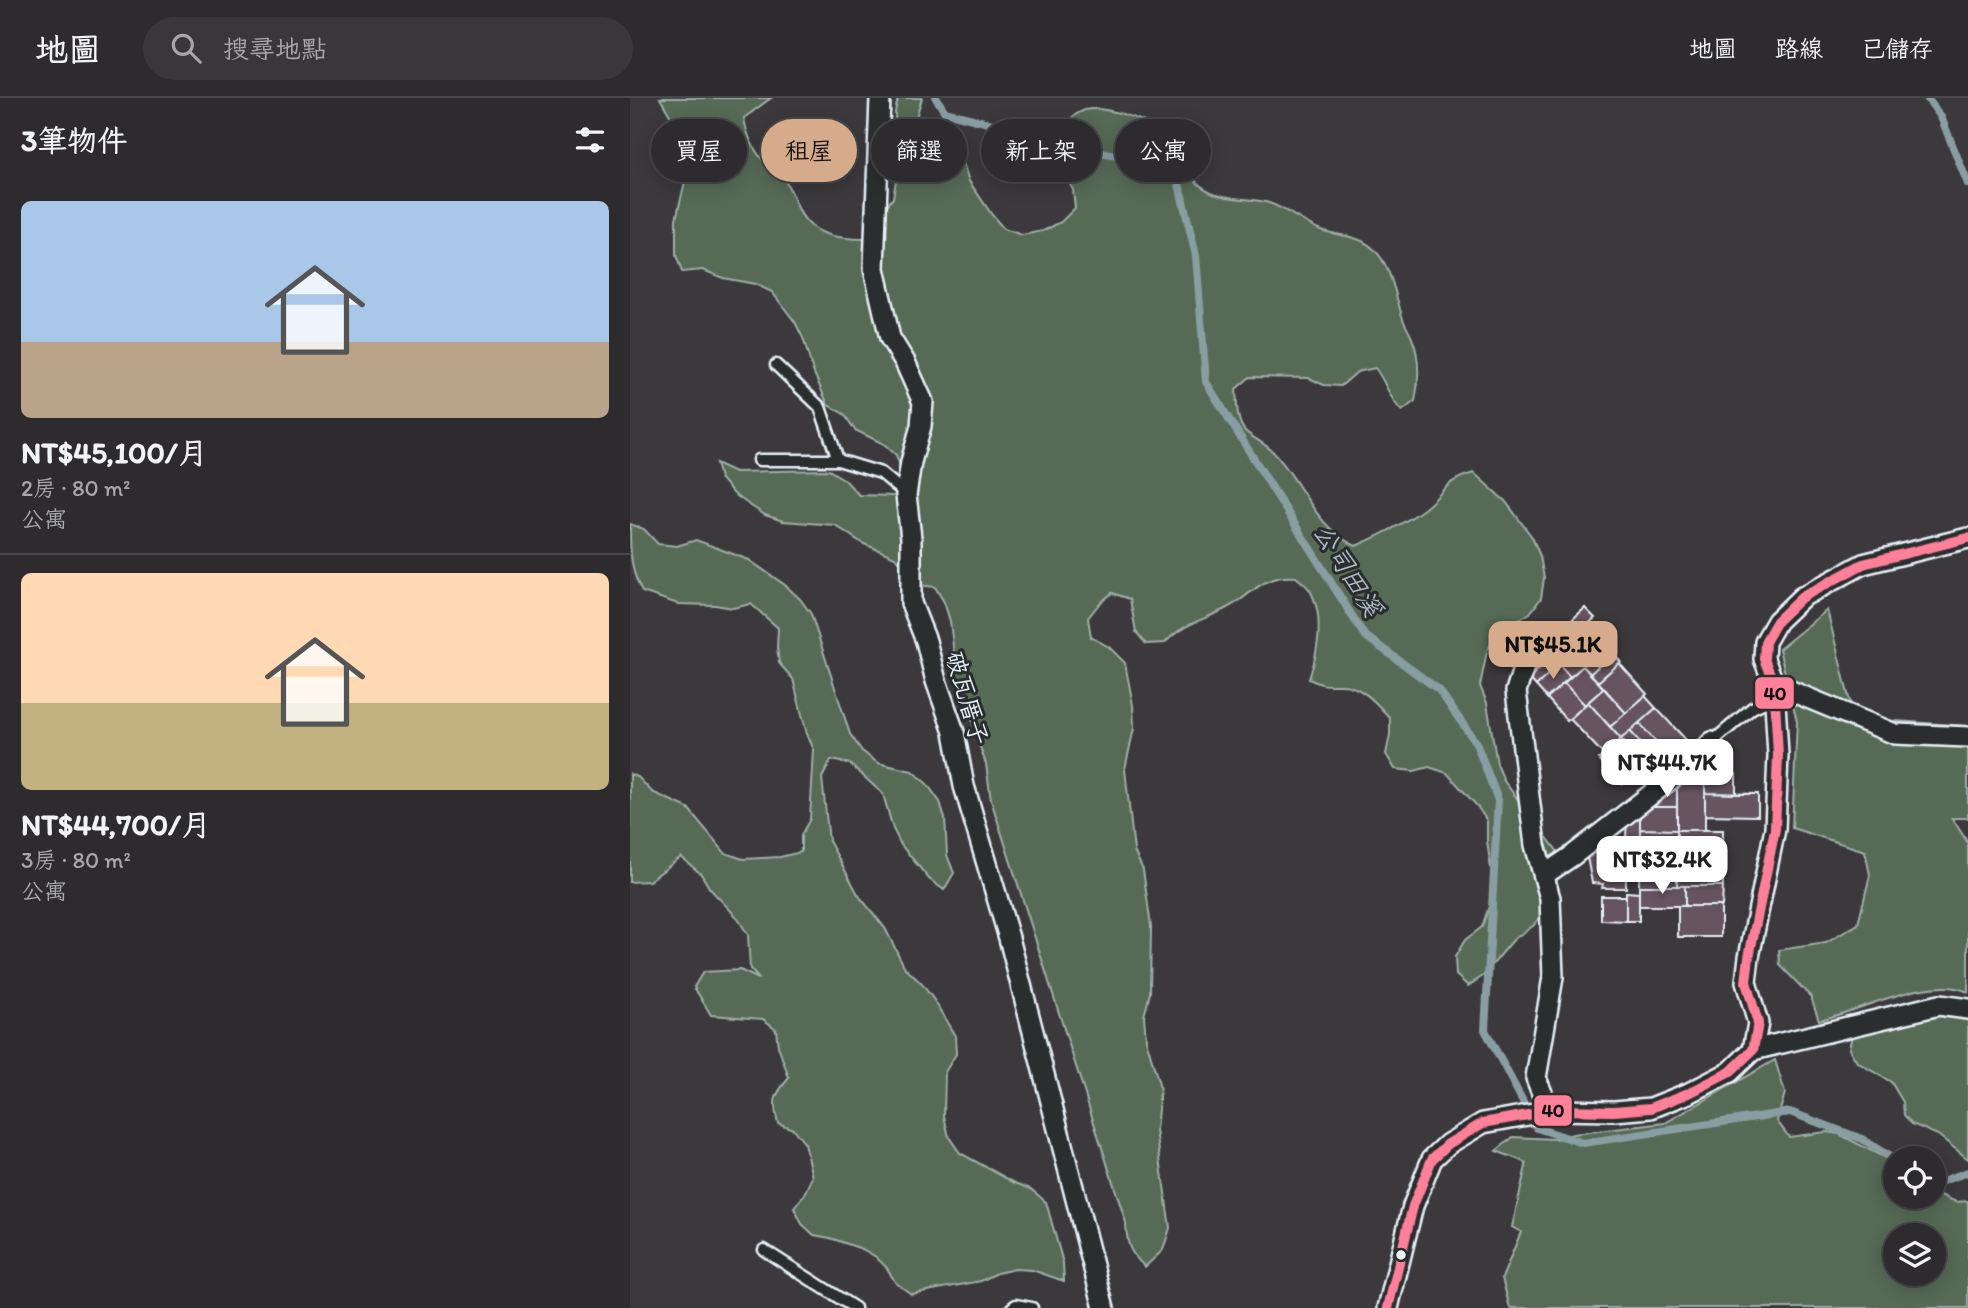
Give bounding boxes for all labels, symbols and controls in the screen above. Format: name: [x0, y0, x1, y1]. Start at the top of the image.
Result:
search box: [143, 17, 633, 80]
icon: search: [167, 29, 205, 67]
text: 地圖: [35, 30, 101, 69]
text: 搜尋地點: [223, 33, 327, 65]
text: 地圖: [1689, 34, 1737, 63]
text: 路線: [1775, 34, 1823, 63]
text: 已儲存: [1861, 34, 1933, 63]
chip: 買屋: [651, 119, 747, 182]
chip: 租屋: [761, 119, 857, 182]
chip: 篩選: [871, 119, 967, 182]
chip: 新上架: [981, 119, 1101, 182]
chip: 公寓: [1115, 119, 1211, 182]
icon: filters: [571, 121, 609, 159]
text: 3筆物件: [21, 122, 127, 159]
icon: home: [252, 247, 378, 373]
text: NT$45,100/月: [21, 434, 208, 471]
text: 2房 · 80 m²: [21, 474, 130, 502]
text: 公寓: [21, 505, 67, 533]
water label: 公司田溪: [1307, 517, 1390, 624]
icon: home: [252, 619, 378, 745]
pin: NT$45.1K: [1481, 622, 1625, 681]
text: NT$45.1K: [1504, 630, 1602, 658]
street label: 破瓦厝子: [940, 648, 995, 748]
line badge: 40: [1754, 676, 1795, 710]
text: 40: [1763, 682, 1787, 705]
pin: NT$44.7K: [1595, 740, 1739, 799]
text: NT$44.7K: [1617, 748, 1717, 776]
text: NT$44,700/月: [21, 806, 211, 843]
pin: NT$32.4K: [1590, 836, 1734, 896]
text: NT$32.4K: [1613, 845, 1711, 873]
text: 3房 · 80 m²: [21, 846, 131, 874]
text: 公寓: [21, 877, 67, 905]
line badge: 40: [1533, 1094, 1573, 1127]
text: 40: [1541, 1099, 1565, 1122]
map controls: [1883, 1146, 1946, 1286]
button: locate: [1883, 1146, 1946, 1209]
button: layers: [1883, 1223, 1946, 1286]
unlabelled marker: [1394, 1248, 1408, 1262]

